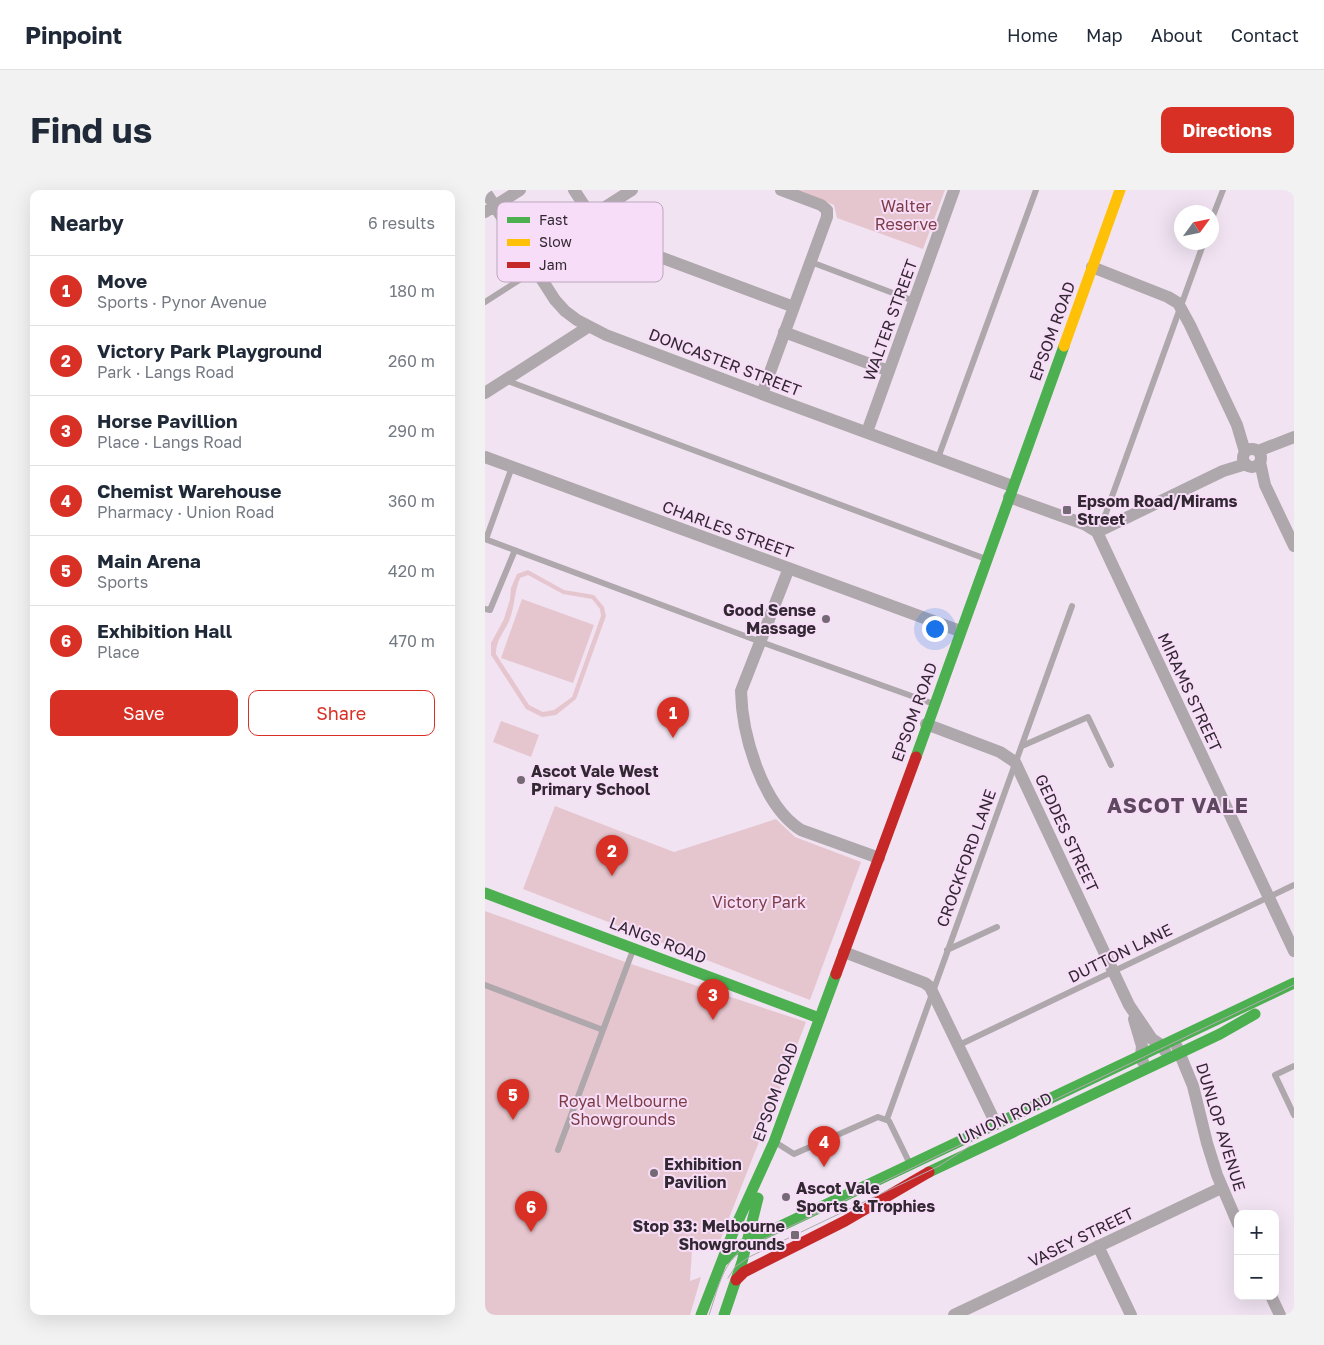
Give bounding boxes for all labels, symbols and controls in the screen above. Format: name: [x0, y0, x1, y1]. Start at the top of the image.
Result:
text: Pinpoint: [25, 20, 122, 49]
text: Home: [1007, 24, 1058, 46]
text: Map: [1086, 24, 1123, 46]
text: About: [1151, 24, 1203, 46]
text: Contact: [1231, 24, 1299, 46]
button: Directions: [1161, 107, 1294, 153]
text: Find us: [30, 109, 152, 151]
park label: Walter Reserve: [875, 196, 937, 234]
legend: [497, 202, 663, 282]
north arrow: [1174, 205, 1219, 250]
text: Nearby: [50, 210, 124, 236]
text: Fast: [539, 211, 568, 228]
text: 6 results: [368, 213, 435, 233]
text: Slow: [539, 233, 572, 250]
text: Jam: [539, 256, 567, 273]
street label: WALTER STREET: [859, 256, 921, 384]
text: Move: [97, 269, 147, 292]
street label: EPSOM ROAD: [1025, 279, 1079, 383]
text: 1: [62, 281, 70, 301]
text: 180 m: [389, 281, 435, 301]
text: Sports · Pynor Avenue: [97, 292, 267, 312]
street label: DONCASTER STREET: [646, 324, 804, 400]
text: Victory Park Playground: [97, 339, 322, 362]
text: 2: [61, 351, 71, 371]
text: 260 m: [388, 351, 435, 371]
text: Park · Langs Road: [97, 362, 234, 382]
text: Horse Pavillion: [97, 409, 237, 432]
text: 3: [61, 421, 71, 441]
text: 290 m: [388, 421, 435, 441]
text: Place · Langs Road: [97, 432, 242, 452]
text: Chemist Warehouse: [97, 479, 281, 502]
text: 4: [61, 491, 71, 511]
text: 360 m: [388, 491, 435, 511]
place label: Epsom Road/Mirams Street: [1077, 491, 1238, 529]
street label: CHARLES STREET: [660, 496, 796, 562]
text: Pharmacy · Union Road: [97, 502, 274, 522]
marker: Epsom Road/Mirams Street: [1061, 504, 1073, 516]
text: Main Arena: [97, 549, 201, 572]
text: 5: [61, 561, 71, 581]
text: 420 m: [388, 561, 435, 581]
text: Sports: [97, 572, 148, 592]
place label: Good Sense Massage: [723, 600, 816, 638]
marker: Good Sense Massage: [820, 613, 832, 625]
your location: [922, 616, 948, 642]
text: Exhibition Hall: [97, 619, 232, 642]
street label: MIRAMS STREET: [1154, 629, 1226, 755]
text: 6: [61, 631, 71, 651]
text: 470 m: [389, 631, 435, 651]
text: Place: [97, 642, 140, 662]
street label: EPSOM ROAD: [887, 660, 941, 764]
button: Save: [50, 690, 238, 736]
button: Share: [248, 690, 435, 736]
pin: 1: [657, 697, 689, 738]
place label: Ascot Vale West Primary School: [531, 761, 659, 799]
street label: GEDDES STREET: [1031, 771, 1103, 895]
marker: Ascot Vale West Primary School: [515, 774, 527, 786]
street label: CROCKFORD LANE: [932, 786, 1000, 930]
district label: ASCOT VALE: [1107, 792, 1249, 818]
pin: 2: [596, 835, 628, 876]
park label: Victory Park: [712, 892, 806, 912]
street label: LANGS ROAD: [607, 912, 709, 968]
street label: DUTTON LANE: [1065, 919, 1175, 987]
pin: 3: [697, 979, 729, 1020]
street label: EPSOM ROAD: [748, 1040, 802, 1144]
street label: DUNLOP AVENUE: [1192, 1060, 1250, 1194]
pin: 5: [497, 1079, 529, 1120]
street label: UNION ROAD: [955, 1088, 1055, 1148]
park label: Royal Melbourne Showgrounds: [558, 1091, 688, 1129]
pin: 4: [808, 1126, 840, 1167]
place label: Exhibition Pavilion: [664, 1154, 742, 1192]
marker: Exhibition Pavilion: [648, 1167, 660, 1179]
place label: Ascot Vale Sports & Trophies: [796, 1178, 935, 1216]
pin: 6: [515, 1191, 547, 1232]
marker: Ascot Vale Sports & Trophies: [780, 1191, 792, 1203]
street label: VASEY STREET: [1025, 1203, 1137, 1271]
map controls: [1234, 1210, 1279, 1300]
button: +: [1234, 1210, 1279, 1255]
place label: Stop 33: Melbourne Showgrounds: [633, 1216, 785, 1254]
marker: Stop 33: Melbourne Showgrounds: [789, 1229, 801, 1241]
button: −: [1234, 1255, 1279, 1300]

